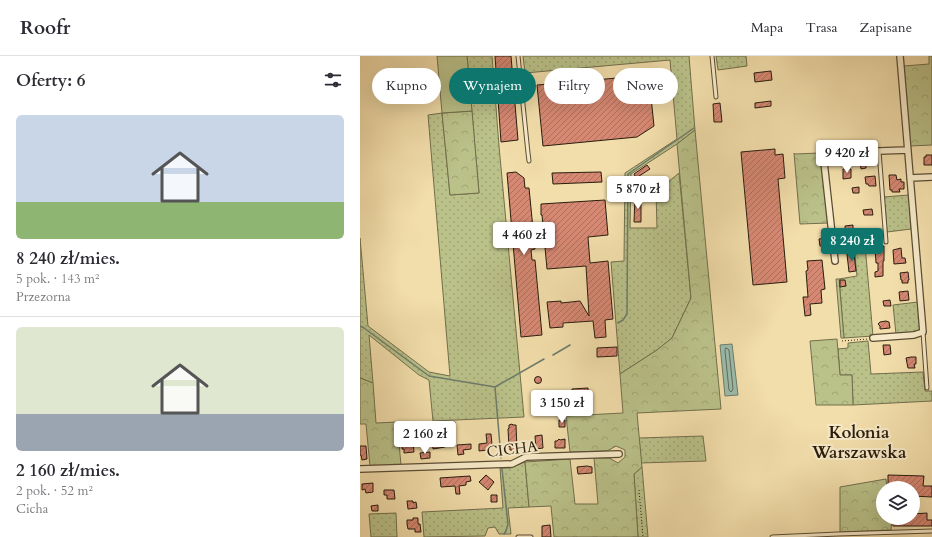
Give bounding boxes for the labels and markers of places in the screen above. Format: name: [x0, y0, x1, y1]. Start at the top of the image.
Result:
pin: 9 420 zł: [806, 140, 888, 174]
pin: 5 870 zł: [597, 176, 679, 210]
pin: 4 460 zł: [483, 222, 565, 256]
pin: 8 240 zł: [811, 228, 893, 262]
pin: 3 150 zł: [521, 390, 603, 424]
pin: 2 160 zł: [384, 421, 466, 455]

